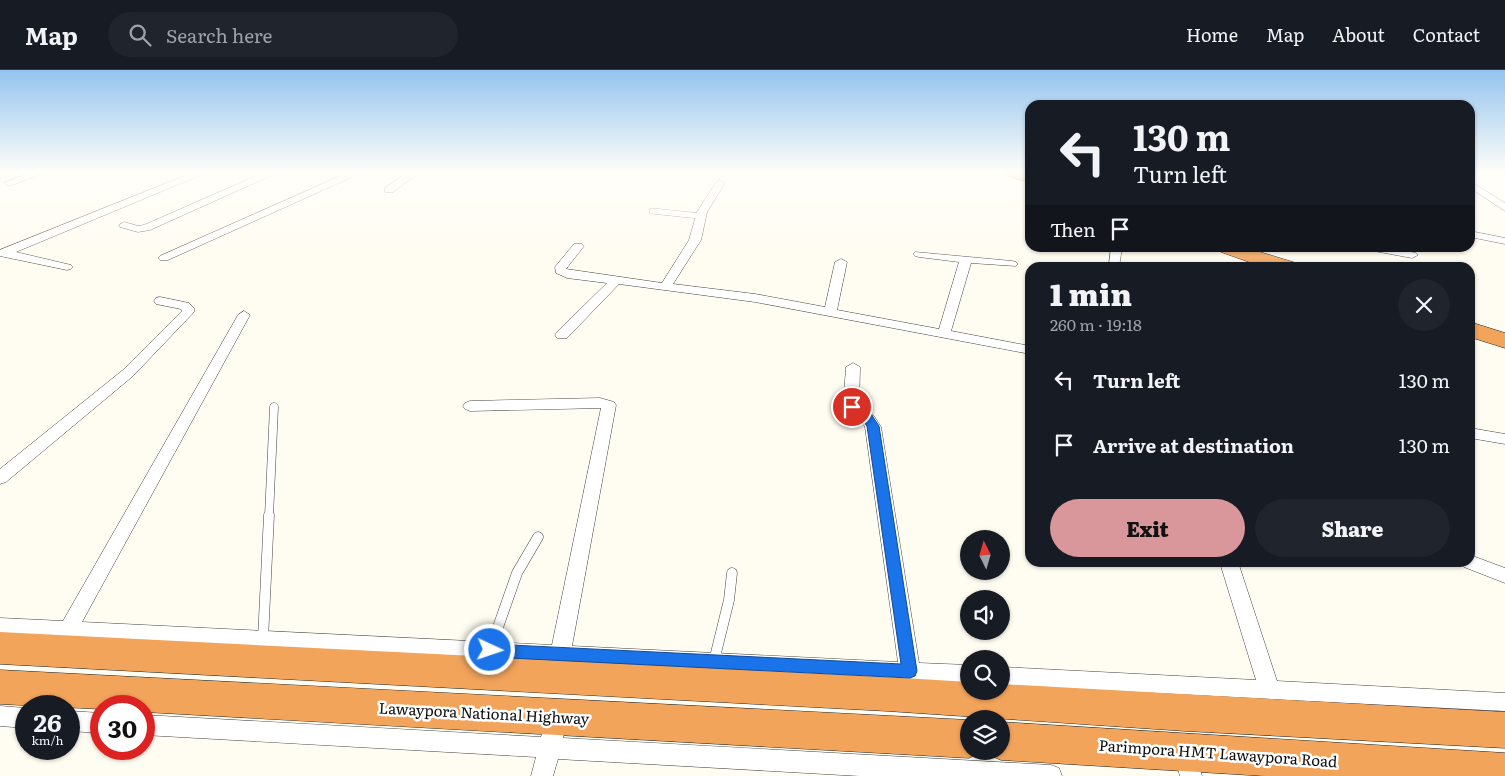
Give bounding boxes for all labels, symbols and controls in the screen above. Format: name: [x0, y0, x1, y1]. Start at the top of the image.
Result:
search box: [108, 12, 458, 57]
text: Map: [25, 17, 78, 52]
icon: search: [126, 21, 154, 49]
text: Search here: [166, 21, 272, 49]
text: Home: [1186, 21, 1238, 48]
text: Map: [1266, 21, 1304, 48]
text: About: [1332, 21, 1385, 48]
text: Contact: [1413, 21, 1480, 48]
text: 130 m: [1133, 110, 1230, 162]
icon: left: [1050, 120, 1115, 185]
text: Turn left: [1133, 157, 1227, 190]
text: Then: [1050, 215, 1096, 243]
icon: arrive: [1106, 215, 1134, 243]
text: 1 min: [1050, 271, 1132, 315]
button: close: [1398, 279, 1450, 331]
text: 260 m · 19:18: [1050, 312, 1142, 336]
icon: left: [1050, 366, 1078, 394]
text: Turn left: [1093, 366, 1180, 394]
text: 130 m: [1399, 366, 1450, 394]
pin: [831, 386, 873, 428]
icon: arrive: [838, 393, 866, 421]
icon: arrive: [1050, 431, 1078, 459]
text: Arrive at destination: [1093, 431, 1294, 459]
text: 130 m: [1399, 431, 1450, 459]
button: Exit: [1050, 499, 1245, 557]
button: Share: [1255, 499, 1450, 557]
north arrow: [960, 530, 1010, 580]
map controls: [960, 530, 1010, 760]
button: sound: [960, 590, 1010, 640]
position arrow: [463, 623, 515, 675]
button: search: [960, 650, 1010, 700]
speed limit sign: 30: [90, 695, 155, 760]
street label: Lawaypora National Highway: [378, 696, 590, 730]
text: 26: [33, 703, 62, 740]
button: layers: [960, 710, 1010, 760]
text: km/h: [32, 731, 63, 749]
street label: Parimpora HMT Lawaypora Road: [1098, 733, 1338, 772]

